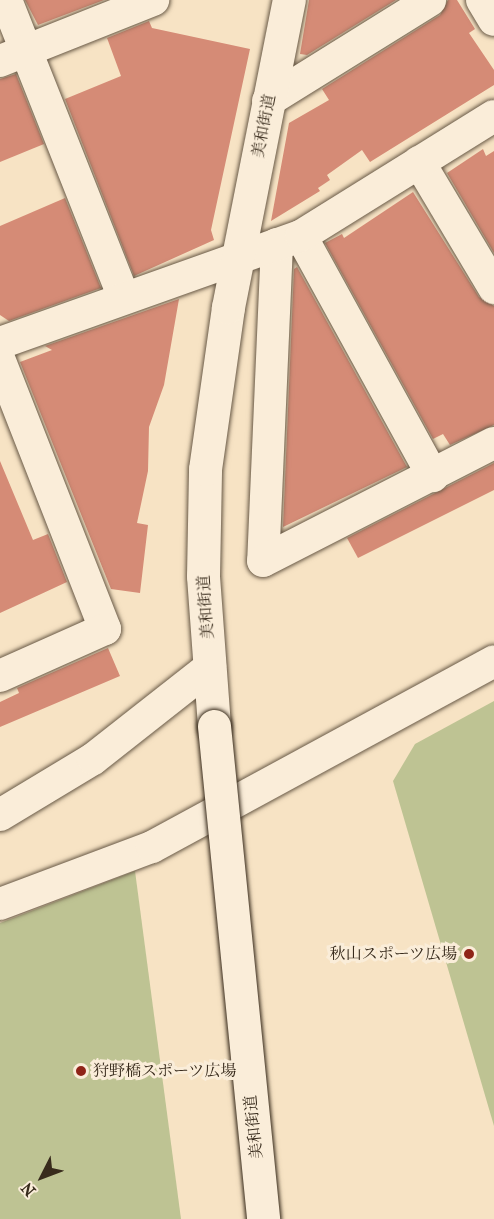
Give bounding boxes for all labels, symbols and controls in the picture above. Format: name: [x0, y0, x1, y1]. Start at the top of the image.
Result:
street label: 美和街道: [248, 93, 280, 159]
street label: 美和街道: [194, 574, 218, 640]
place label: 秋山スポーツ広場: [329, 944, 457, 964]
marker: 秋山スポーツ広場: [462, 947, 476, 961]
place label: 狩野橋スポーツ広場: [93, 1061, 237, 1081]
marker: 狩野橋スポーツ広場: [74, 1064, 88, 1078]
street label: 美和街道: [241, 1094, 267, 1160]
north arrow: [12, 1147, 72, 1207]
text: N: [17, 1179, 39, 1200]

